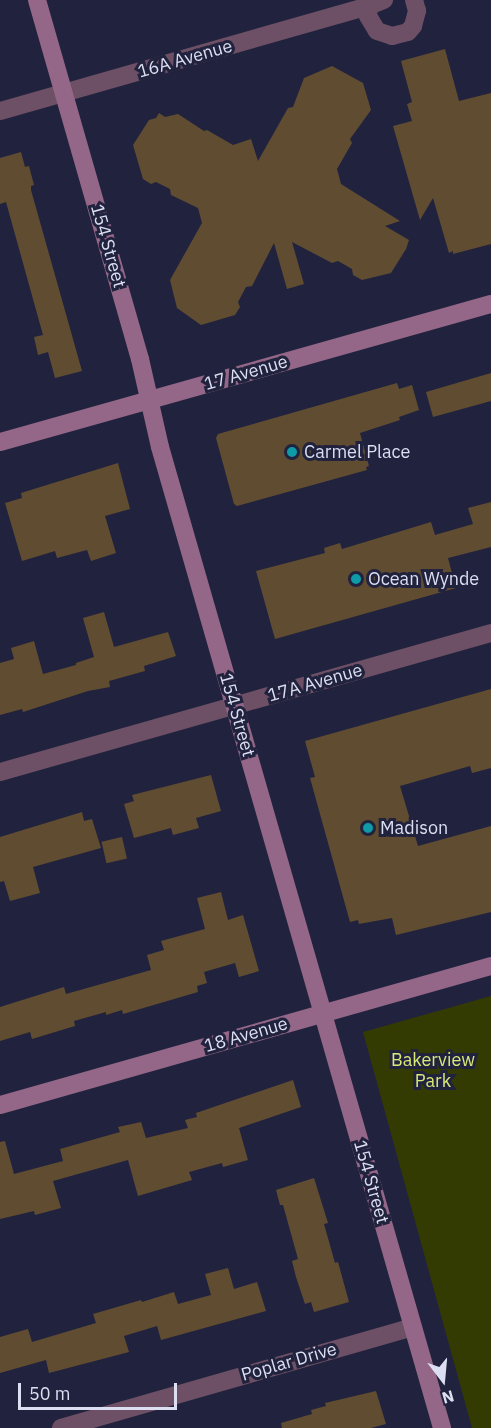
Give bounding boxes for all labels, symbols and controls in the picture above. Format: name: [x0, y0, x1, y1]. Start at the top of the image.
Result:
street label: 16A Avenue: [135, 35, 235, 83]
street label: 154 Street: [86, 202, 130, 290]
street label: 17 Avenue: [202, 351, 290, 395]
place label: Carmel Place: [304, 441, 410, 463]
marker: Carmel Place: [285, 445, 299, 459]
place label: Ocean Wynde: [368, 568, 479, 590]
marker: Ocean Wynde: [349, 572, 363, 586]
street label: 17A Avenue: [265, 659, 365, 707]
street label: 154 Street: [215, 671, 259, 759]
place label: Madison: [380, 817, 448, 839]
marker: Madison: [361, 821, 375, 835]
street label: 18 Avenue: [202, 1013, 290, 1057]
park label: Bakerview Park: [391, 1050, 475, 1092]
street label: 154 Street: [349, 1138, 393, 1226]
street label: Poplar Drive: [239, 1338, 339, 1386]
north arrow: [413, 1350, 473, 1410]
scale bar: [21, 1371, 180, 1409]
text: 50 m: [29, 1382, 71, 1405]
text: N: [440, 1386, 456, 1409]

